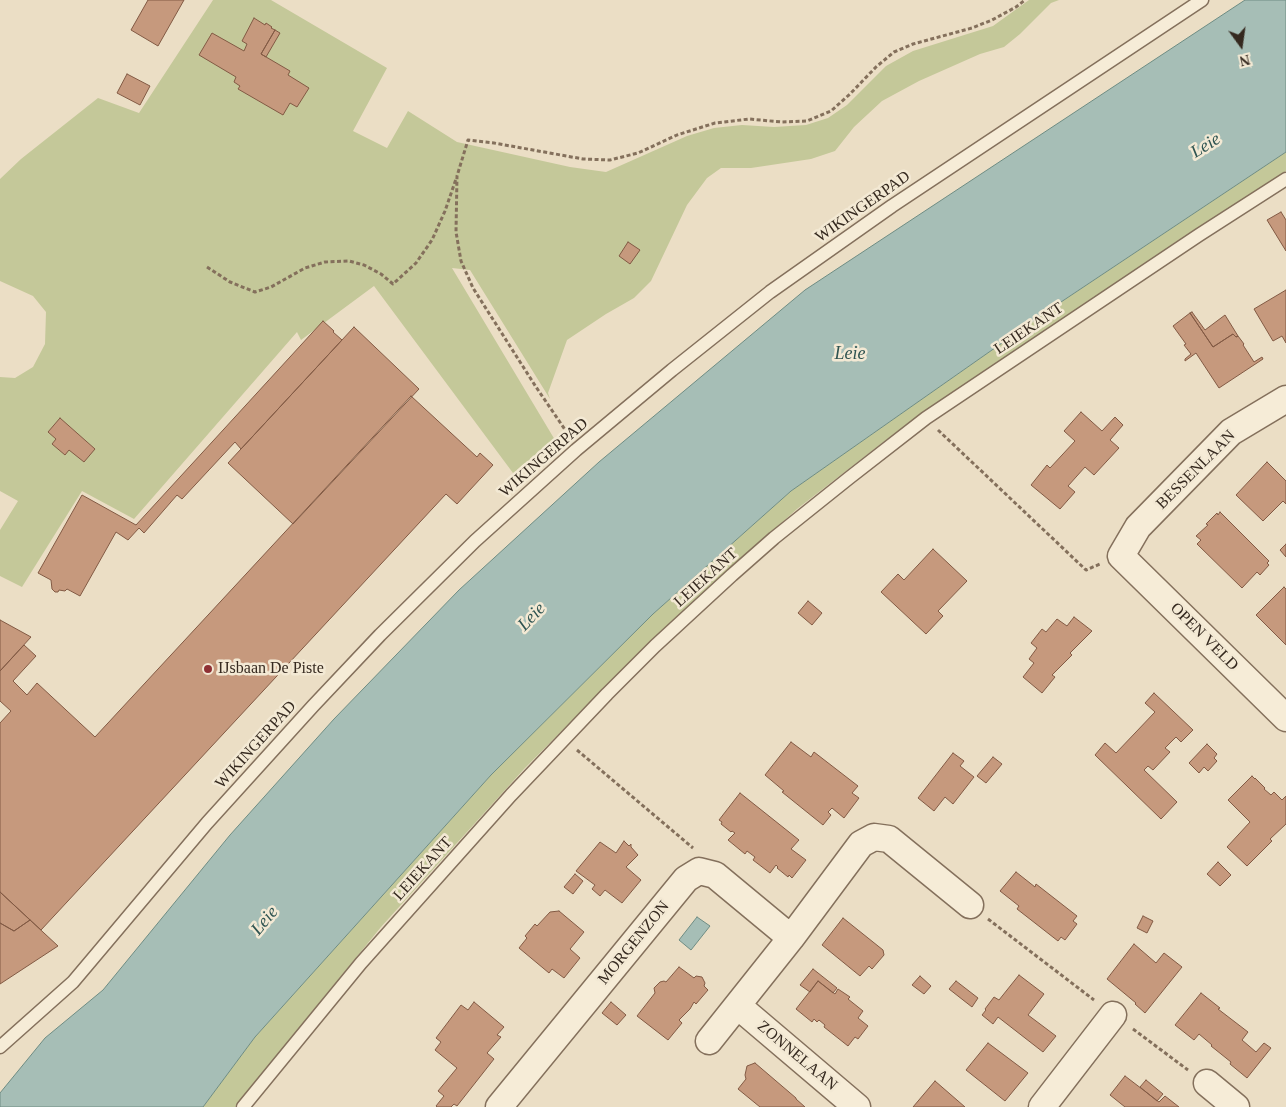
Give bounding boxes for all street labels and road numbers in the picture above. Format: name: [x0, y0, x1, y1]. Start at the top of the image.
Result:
street label: WIKINGERPAD: [812, 167, 914, 247]
street label: LEIEKANT: [991, 299, 1067, 359]
street label: WIKINGERPAD: [496, 414, 592, 502]
street label: BESSENLAAN: [1152, 426, 1240, 514]
street label: LEIEKANT: [670, 544, 742, 612]
street label: OPEN VELD: [1166, 599, 1242, 675]
street label: WIKINGERPAD: [212, 697, 300, 793]
street label: LEIEKANT: [389, 833, 457, 905]
street label: MORGENZON: [594, 897, 674, 989]
street label: ZONNELAAN: [753, 1017, 841, 1095]

